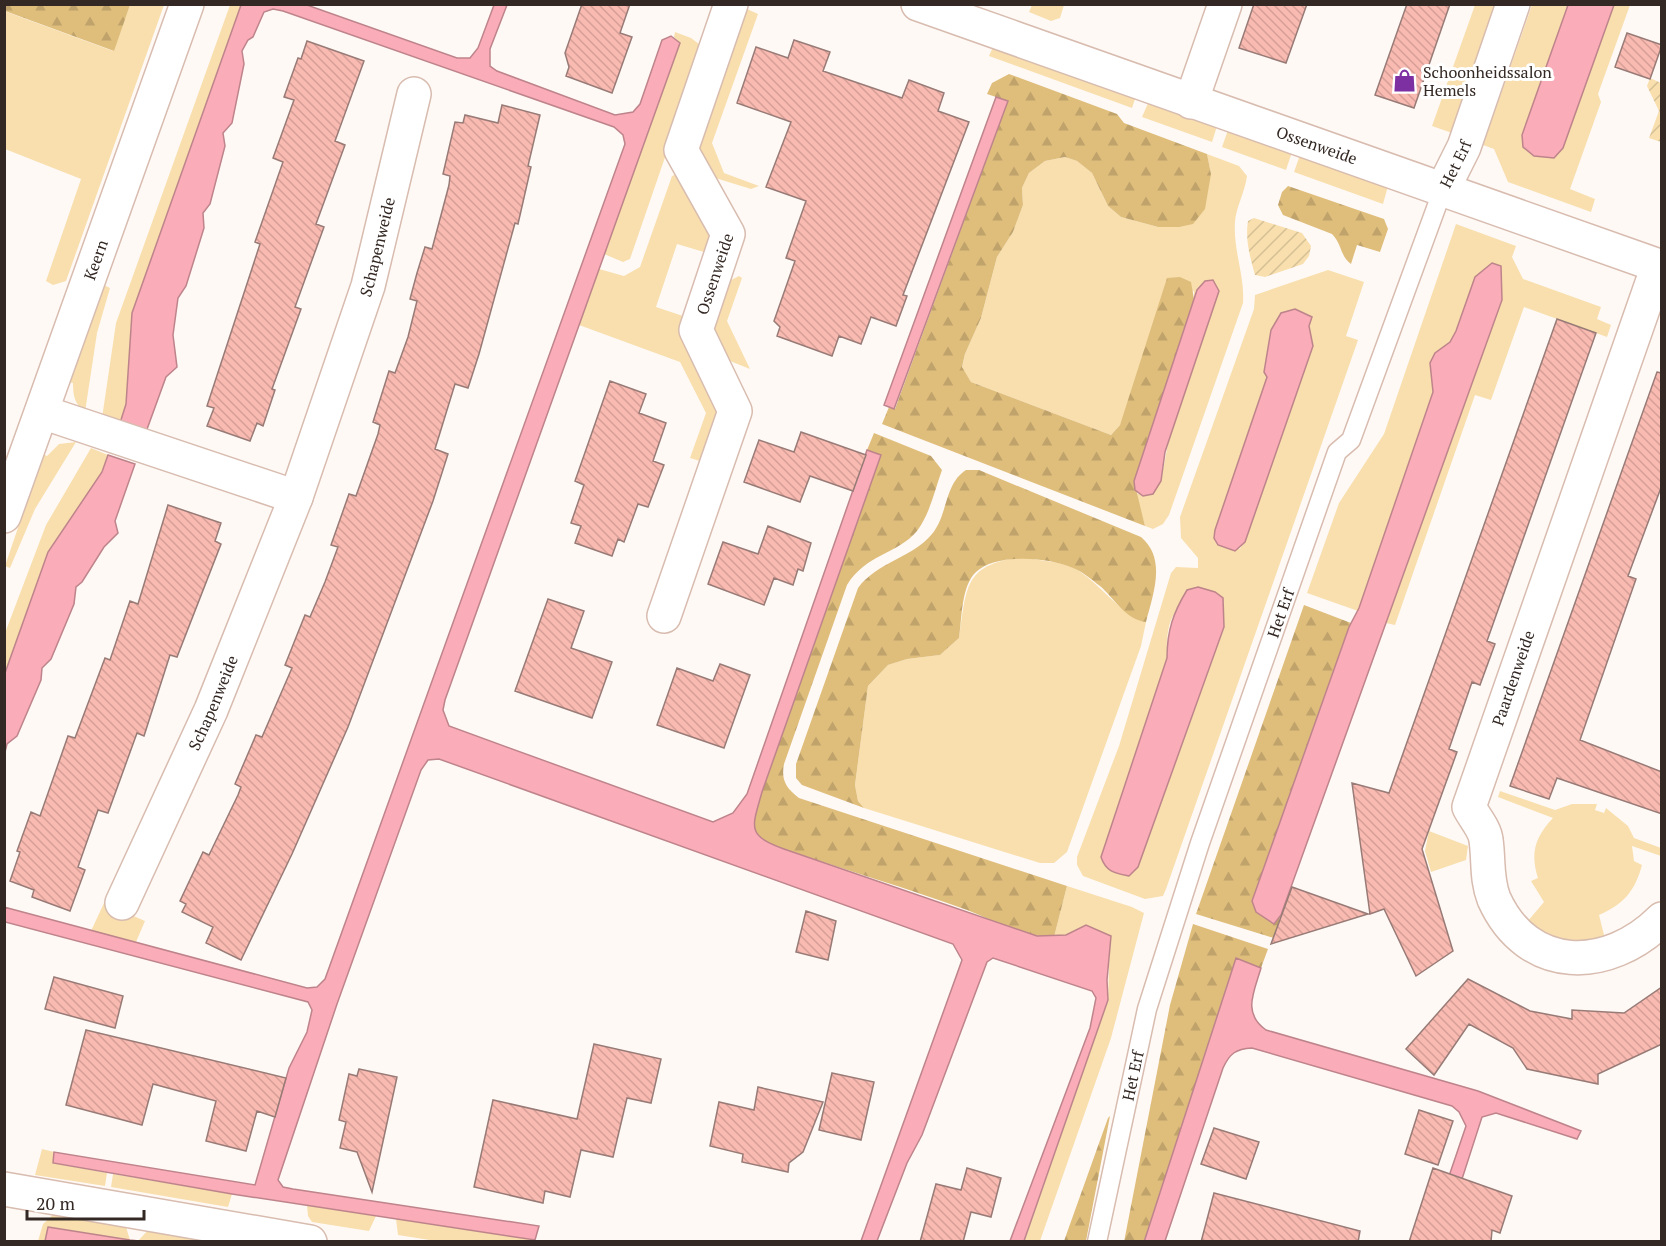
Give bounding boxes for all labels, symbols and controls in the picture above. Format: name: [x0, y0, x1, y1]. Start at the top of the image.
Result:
place label: Schoonheidssalon Hemels: [1423, 61, 1552, 101]
shop icon: Schoonheidssalon Hemels: [1392, 68, 1418, 94]
street label: Ossenweide: [1273, 121, 1360, 169]
street label: Het Erf: [1434, 136, 1477, 191]
street label: Schapenweide: [354, 195, 400, 300]
street label: Ossenweide: [691, 230, 739, 317]
street label: Keern: [78, 236, 113, 283]
street label: Het Erf: [1262, 584, 1300, 641]
street label: Paardenweide: [1486, 627, 1540, 729]
street label: Schapenweide: [183, 652, 243, 754]
street label: Het Erf: [1117, 1047, 1149, 1103]
scale bar: [27, 1183, 144, 1221]
text: 20 m: [36, 1191, 76, 1215]

